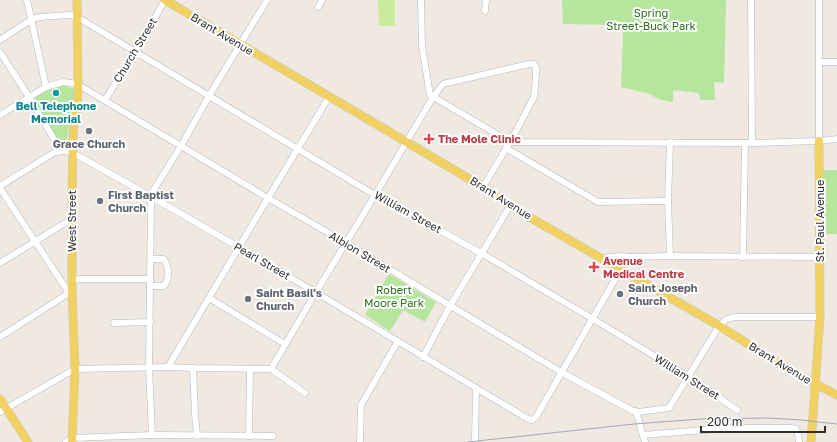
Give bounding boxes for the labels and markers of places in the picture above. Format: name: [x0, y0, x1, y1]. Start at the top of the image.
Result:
marker: Bell Telephone Memorial: [51, 88, 61, 98]
place label: Bell Telephone Memorial: [16, 99, 97, 125]
marker: Grace Church: [84, 126, 94, 136]
place label: The Mole Clinic: [438, 132, 521, 145]
marker: The Mole Clinic: [423, 133, 435, 145]
place label: Grace Church: [53, 137, 125, 150]
place label: First Baptist Church: [108, 188, 174, 214]
marker: First Baptist Church: [95, 196, 105, 206]
place label: Avenue Medical Centre: [603, 254, 685, 280]
marker: Avenue Medical Centre: [588, 261, 600, 273]
place label: Saint Joseph Church: [628, 281, 698, 307]
place label: Saint Basil's Church: [256, 286, 322, 312]
marker: Saint Joseph Church: [615, 289, 625, 299]
marker: Saint Basil's Church: [243, 294, 253, 304]

